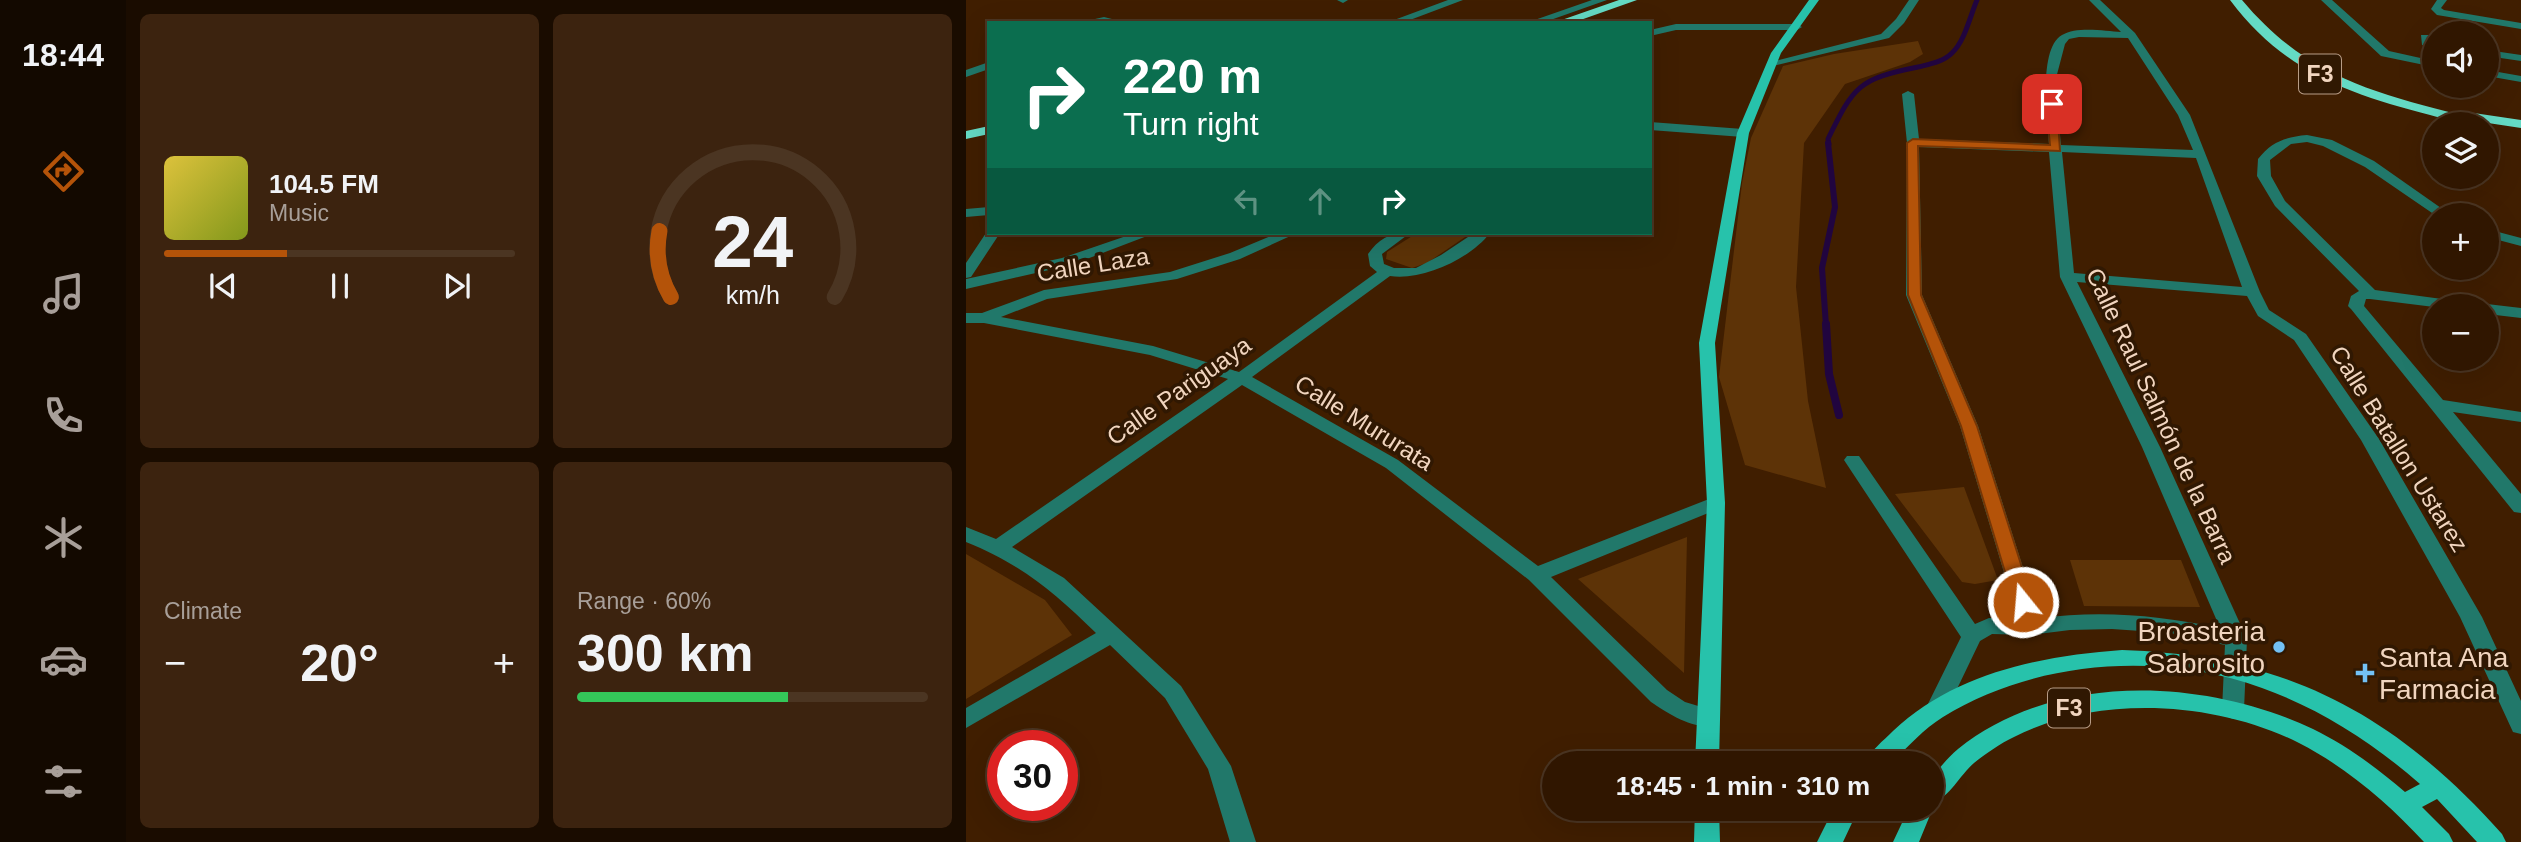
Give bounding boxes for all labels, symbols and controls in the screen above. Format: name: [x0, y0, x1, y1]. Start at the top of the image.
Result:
map controls: [2422, 21, 2499, 371]
button: sound: [2422, 21, 2499, 98]
text: 18:44: [22, 37, 104, 73]
icon: right: [1008, 49, 1099, 140]
text: 220 m: [1123, 49, 1262, 103]
road number: F3: [2299, 54, 2341, 94]
pin: [2022, 74, 2082, 134]
icon: arrive: [2033, 85, 2071, 123]
text: Turn right: [1123, 106, 1259, 142]
button: layers: [2422, 112, 2499, 189]
icon: directions: [39, 147, 88, 196]
text: 104.5 FM: [269, 169, 379, 199]
icon: left: [1228, 182, 1266, 220]
icon: ahead: [1301, 182, 1339, 220]
icon: right: [1374, 182, 1412, 220]
text: Music: [269, 200, 329, 226]
text: 24: [712, 201, 793, 282]
button: +: [2422, 203, 2499, 280]
street label: Calle Laza: [1035, 242, 1152, 287]
street label: Calle Raul Salmón de la Barra: [2081, 264, 2242, 568]
icon: previous: [204, 267, 242, 305]
icon: pause: [321, 267, 359, 305]
icon: next: [438, 267, 476, 305]
icon: music: [39, 269, 88, 318]
text: km/h: [725, 281, 780, 309]
button: −: [2422, 294, 2499, 371]
street label: Calle Pariguaya: [1102, 331, 1256, 450]
street label: Calle Batallon Ustarez: [2325, 341, 2474, 557]
street label: Calle Mururata: [1290, 369, 1439, 476]
icon: phone: [39, 391, 88, 440]
icon: climate: [39, 513, 88, 562]
position arrow: [1986, 565, 2060, 639]
text: Range · 60%: [577, 588, 711, 614]
text: Climate: [164, 598, 242, 624]
place label: Broasteria Sabrosito: [2137, 616, 2265, 679]
text: 300 km: [577, 624, 753, 682]
text: 20°: [300, 634, 379, 692]
icon: car: [39, 635, 88, 684]
marker: Broasteria Sabrosito: [2271, 639, 2287, 655]
text: −: [164, 642, 186, 684]
text: +: [493, 642, 515, 684]
place label: Santa Ana Farmacia: [2379, 642, 2509, 705]
marker: Santa Ana Farmacia: [2357, 665, 2373, 681]
road number: F3: [2048, 688, 2090, 728]
speed limit sign: 30: [987, 730, 1078, 821]
icon: filters: [39, 757, 88, 806]
text: 18:45 · 1 min · 310 m: [1616, 771, 1870, 801]

